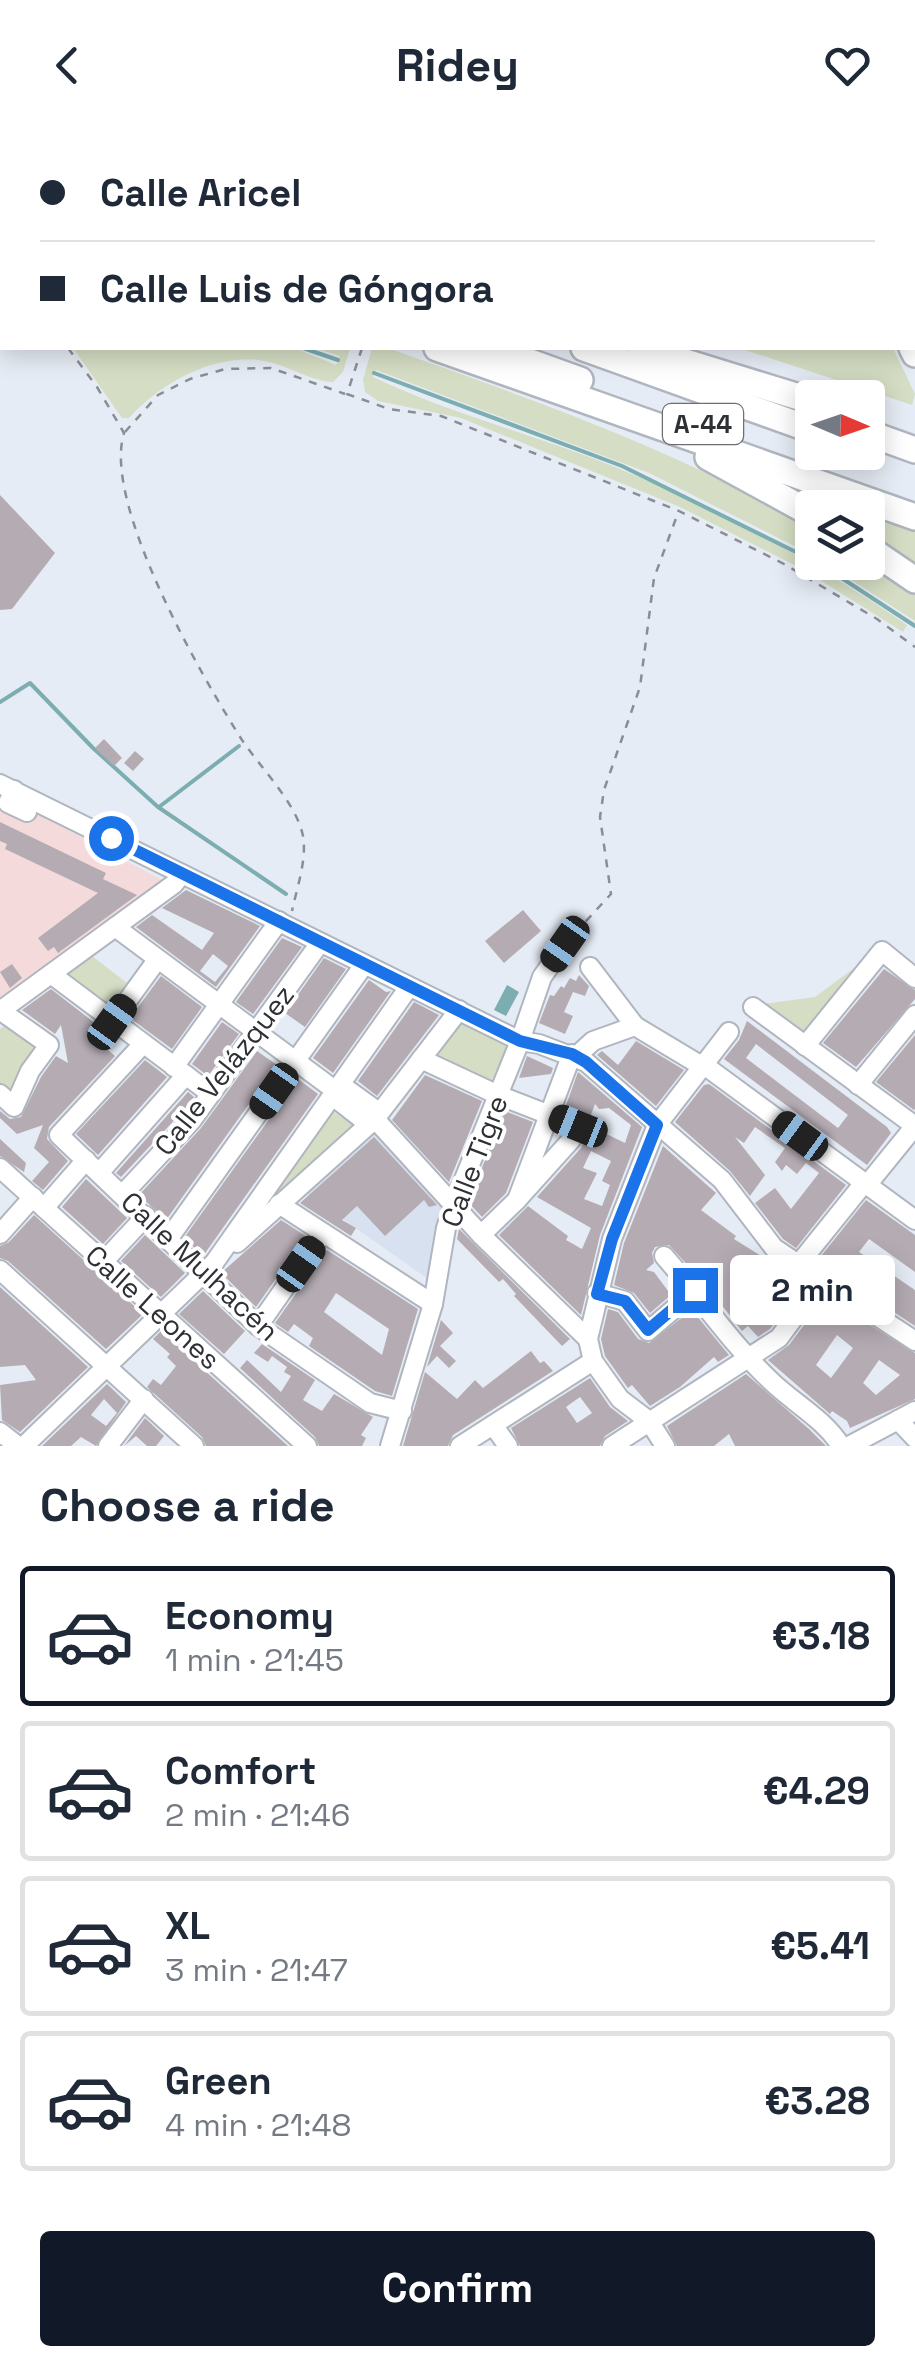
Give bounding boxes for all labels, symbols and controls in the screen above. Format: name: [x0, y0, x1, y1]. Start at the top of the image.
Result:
text: Ridey: [396, 37, 519, 94]
icon: back: [40, 38, 95, 93]
icon: heart: [820, 38, 875, 93]
text: Calle Aricel: [100, 169, 301, 217]
text: Calle Luis de Góngora: [100, 265, 494, 313]
north arrow: [795, 380, 885, 470]
map controls: [795, 380, 885, 580]
road number: A-44: [663, 404, 743, 444]
button: layers: [795, 490, 885, 580]
route start: [89, 816, 134, 861]
car: [536, 911, 594, 977]
street label: Calle Velázquez: [146, 977, 302, 1163]
car: [82, 989, 142, 1055]
car: [245, 1058, 303, 1124]
street label: Calle Tigre: [432, 1090, 516, 1232]
car: [545, 1101, 611, 1151]
car: [767, 1106, 833, 1166]
street label: Calle Mulhacén: [113, 1184, 287, 1348]
car: [272, 1231, 330, 1297]
street label: Calle Leones: [78, 1237, 228, 1377]
callout: 2 min: [730, 1255, 895, 1325]
route end: [673, 1268, 718, 1313]
text: 2 min: [771, 1270, 854, 1310]
text: Choose a ride: [40, 1477, 335, 1534]
icon: car: [45, 1591, 135, 1681]
text: Economy: [165, 1592, 334, 1640]
text: €3.18: [772, 1612, 870, 1660]
text: 1 min · 21:45: [165, 1640, 344, 1680]
icon: car: [45, 1746, 135, 1836]
text: Comfort: [165, 1747, 316, 1795]
text: €4.29: [763, 1767, 870, 1815]
text: 2 min · 21:46: [165, 1795, 350, 1835]
icon: car: [45, 1901, 135, 1991]
text: XL: [165, 1902, 210, 1950]
text: €5.41: [770, 1922, 870, 1970]
text: 3 min · 21:47: [165, 1950, 348, 1990]
icon: car: [45, 2056, 135, 2146]
text: Green: [165, 2057, 272, 2105]
text: €3.28: [764, 2077, 870, 2125]
text: 4 min · 21:48: [165, 2105, 351, 2145]
button: Confirm: [40, 2231, 875, 2346]

